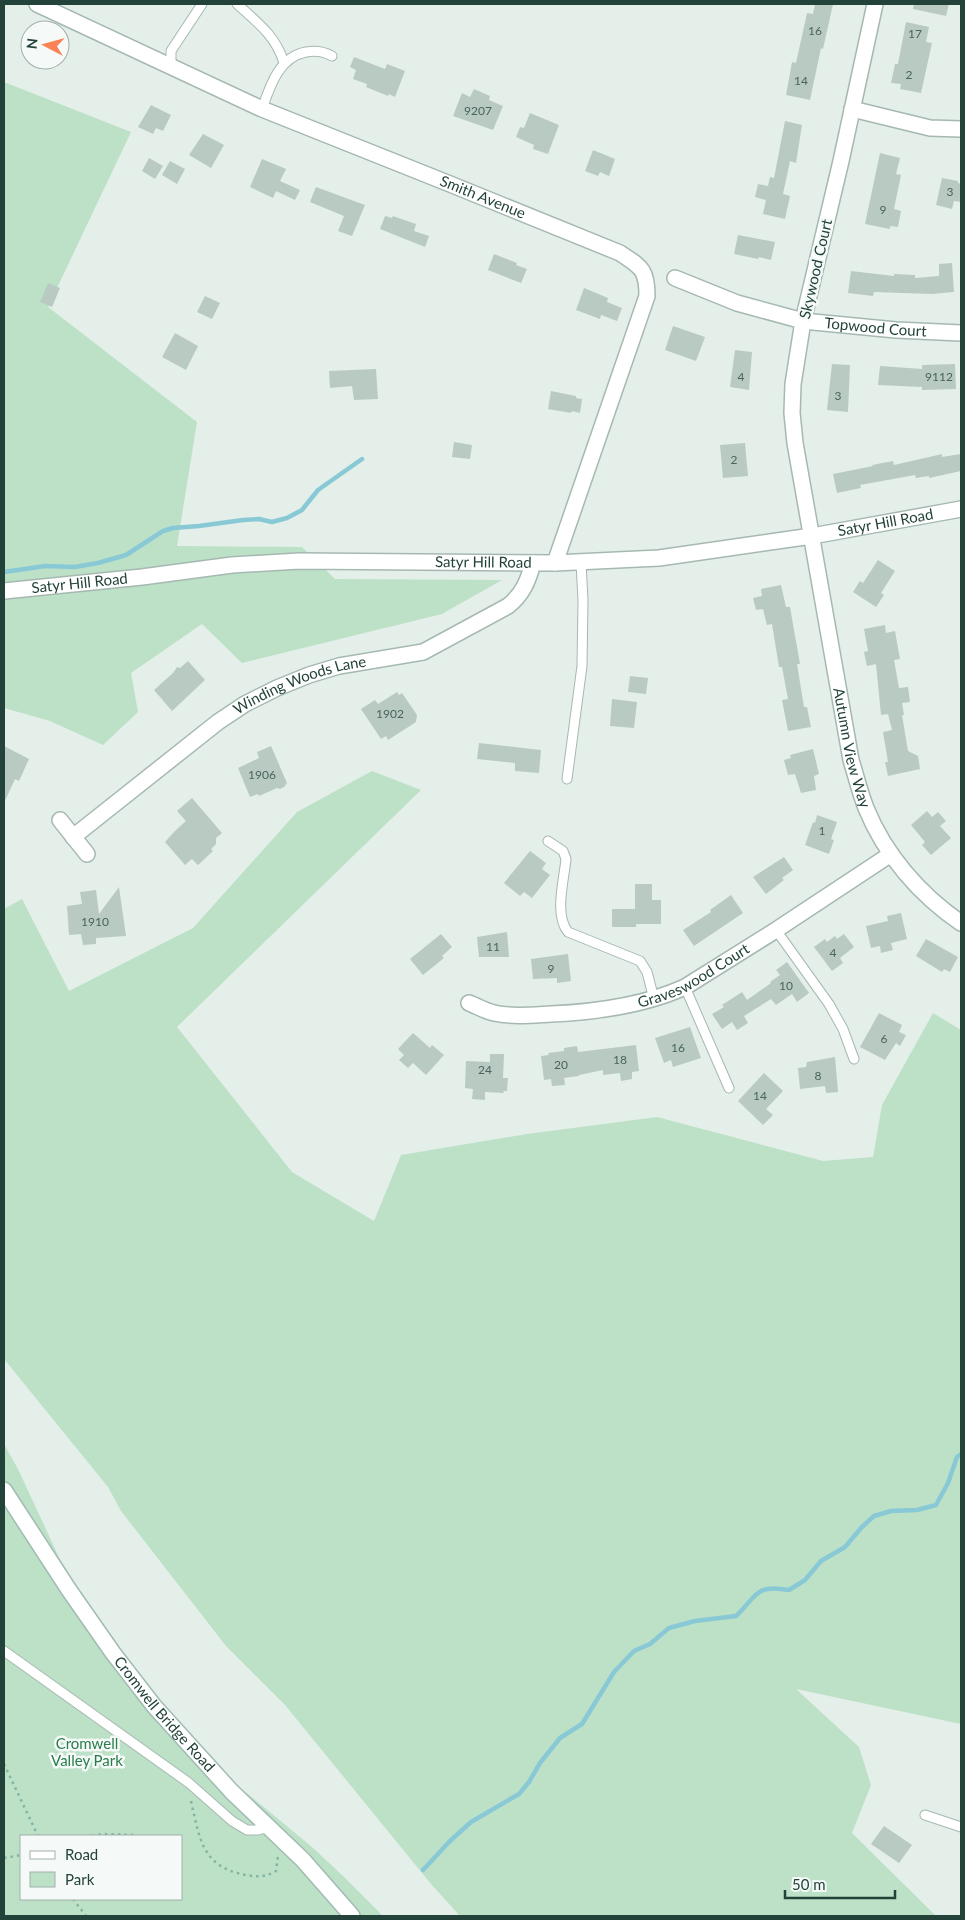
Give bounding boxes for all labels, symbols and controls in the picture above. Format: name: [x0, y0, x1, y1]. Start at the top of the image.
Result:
north arrow: [20, 20, 70, 70]
house number: 16: [808, 23, 822, 38]
house number: 17: [908, 26, 922, 41]
text: N: [23, 37, 41, 50]
house number: 2: [906, 67, 913, 82]
house number: 14: [794, 73, 808, 88]
house number: 9207: [464, 103, 492, 118]
street label: Smith Avenue: [438, 171, 529, 222]
house number: 3: [947, 184, 954, 199]
house number: 9: [880, 202, 887, 217]
street label: Skywood Court: [795, 217, 835, 320]
street label: Topwood Court: [824, 313, 928, 339]
house number: 4: [738, 369, 745, 384]
house number: 9112: [925, 369, 953, 384]
house number: 3: [835, 388, 842, 403]
house number: 2: [731, 452, 738, 467]
street label: Satyr Hill Road: [836, 504, 934, 539]
street label: Satyr Hill Road: [435, 552, 532, 571]
street label: Satyr Hill Road: [30, 568, 129, 596]
street label: Winding Woods Lane: [229, 652, 367, 717]
street label: Autumn View Way: [830, 686, 875, 810]
house number: 1902: [376, 706, 404, 721]
house number: 1906: [248, 767, 276, 782]
house number: 1: [819, 823, 826, 838]
house number: 1910: [81, 914, 109, 929]
house number: 11: [486, 939, 500, 954]
street label: Graveswood Court: [636, 939, 753, 1011]
house number: 4: [830, 945, 837, 960]
house number: 9: [548, 961, 555, 976]
house number: 10: [779, 978, 793, 993]
house number: 6: [881, 1031, 888, 1046]
house number: 16: [671, 1040, 685, 1055]
house number: 18: [613, 1052, 627, 1067]
house number: 20: [554, 1057, 568, 1072]
house number: 24: [478, 1062, 492, 1077]
house number: 8: [815, 1068, 822, 1083]
house number: 14: [753, 1088, 767, 1103]
street label: Cromwell Bridge Road: [111, 1652, 219, 1775]
park label: Cromwell Valley Park: [51, 1734, 123, 1769]
legend: [20, 1835, 182, 1900]
text: Road: [65, 1845, 98, 1863]
scale bar: [785, 1868, 895, 1900]
text: Park: [65, 1870, 95, 1888]
text: 50 m: [792, 1875, 826, 1893]

